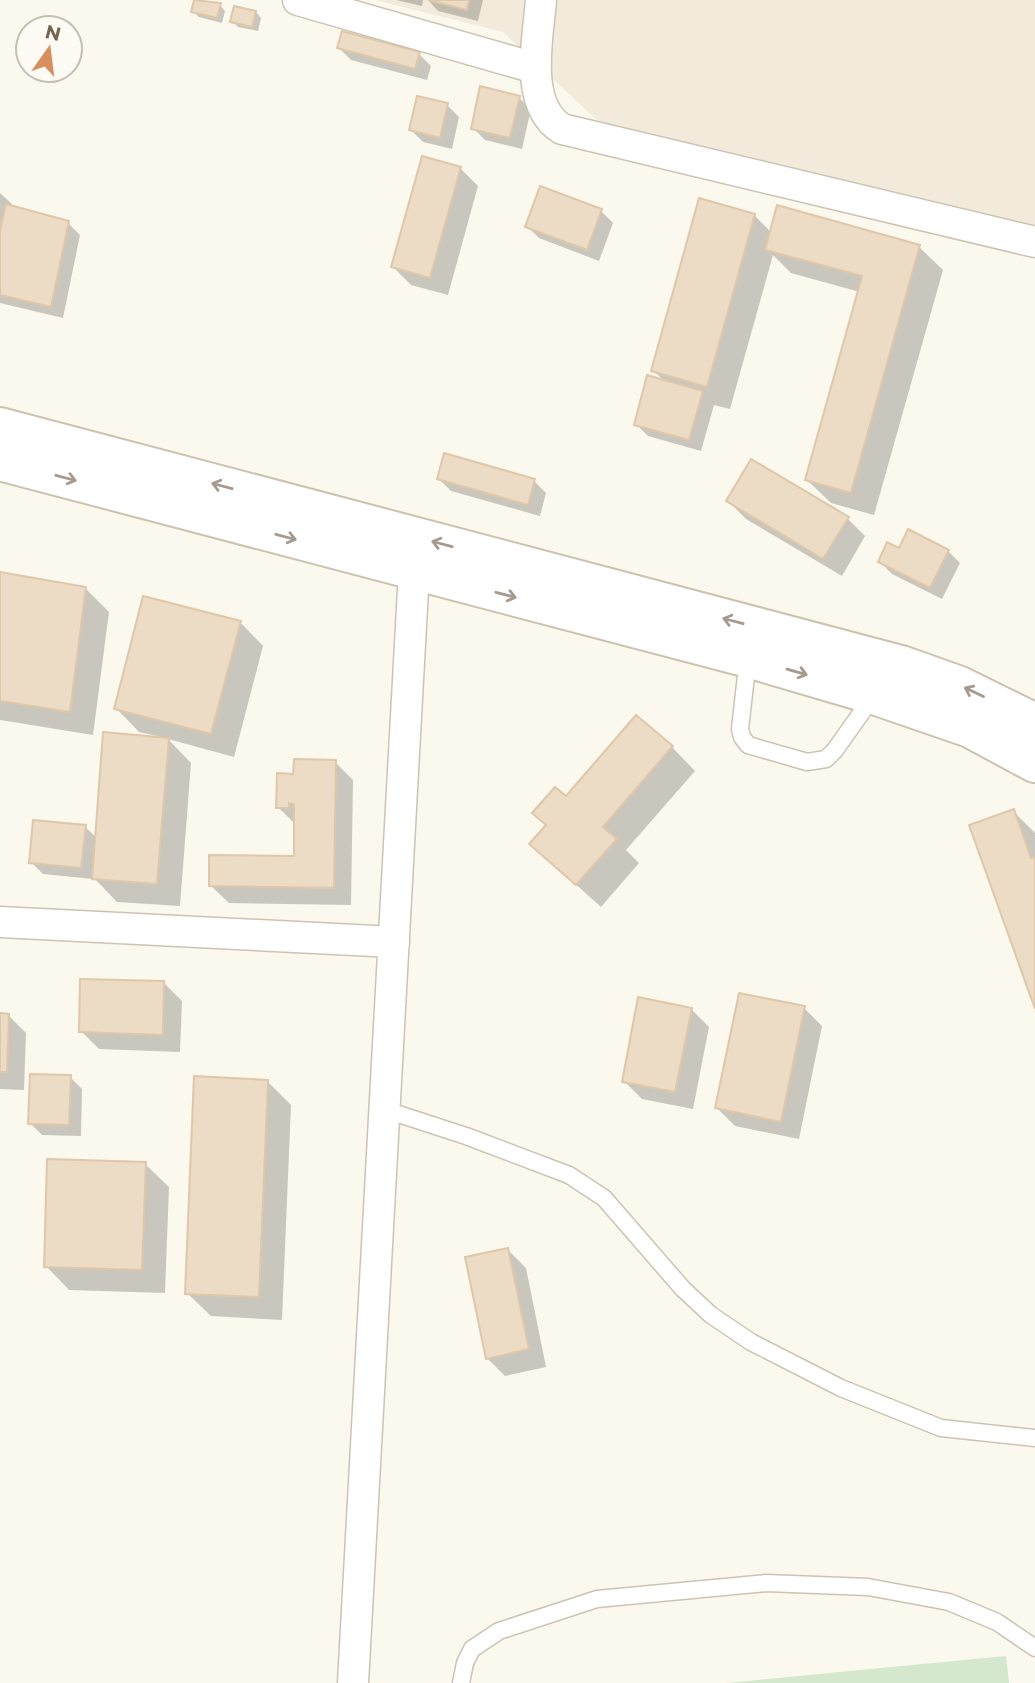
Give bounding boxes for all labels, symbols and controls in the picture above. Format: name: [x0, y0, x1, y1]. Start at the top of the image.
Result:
north arrow: [14, 14, 84, 84]
text: N: [43, 20, 63, 46]
one-way arrow: [55, 473, 77, 486]
one-way arrow: [211, 479, 234, 492]
one-way arrow: [274, 531, 297, 544]
one-way arrow: [431, 537, 454, 550]
one-way arrow: [494, 589, 517, 602]
one-way arrow: [722, 614, 745, 627]
one-way arrow: [785, 667, 807, 680]
one-way arrow: [964, 685, 985, 699]

